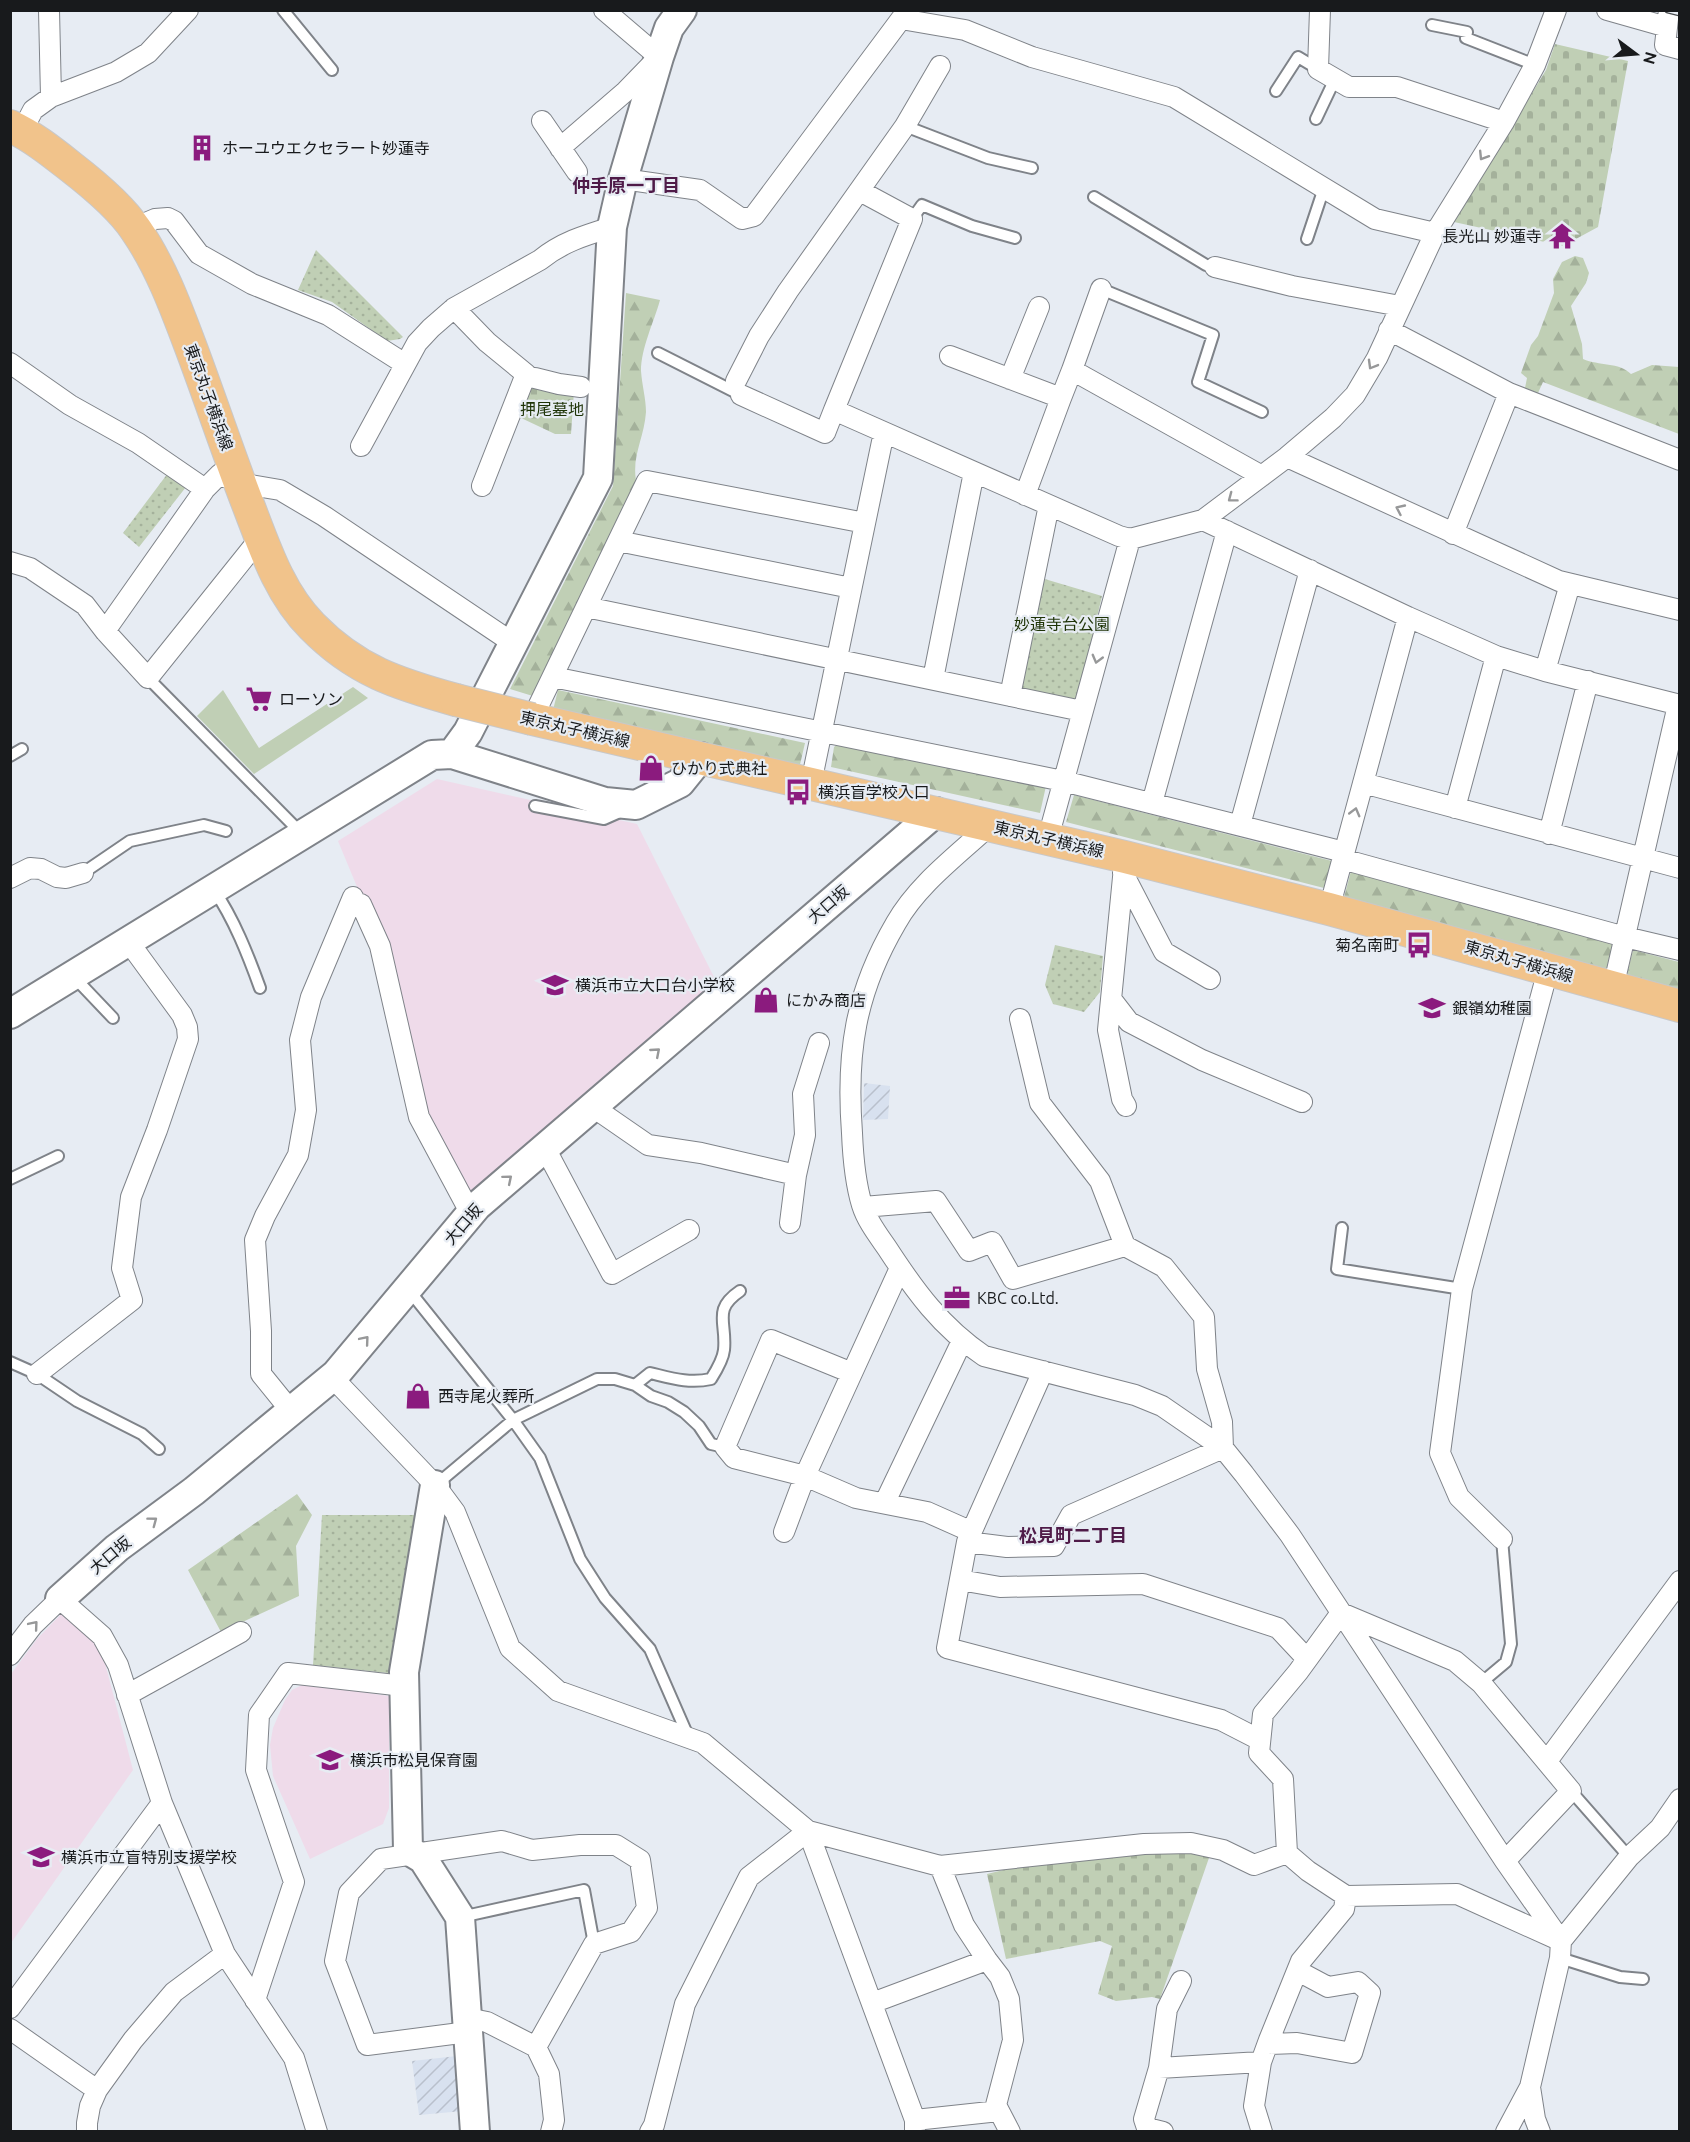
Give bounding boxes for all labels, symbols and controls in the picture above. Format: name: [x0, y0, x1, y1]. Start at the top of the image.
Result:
north arrow: [1606, 24, 1666, 84]
text: N: [1640, 50, 1661, 66]
building icon: ホーユウエクセラート妙蓮寺: [187, 133, 217, 163]
place label: ホーユウエクセラート妙蓮寺: [222, 139, 430, 157]
one-way arrow: [1479, 150, 1490, 161]
district label: 仲手原一丁目: [572, 175, 680, 195]
temple icon: 長光山 妙蓮寺: [1547, 221, 1577, 251]
place label: 長光山 妙蓮寺: [1442, 227, 1542, 245]
street label: 東京丸子横浜線: [181, 341, 237, 453]
one-way arrow: [1368, 359, 1380, 370]
park label: 押尾墓地: [520, 400, 584, 418]
one-way arrow: [1228, 491, 1239, 502]
one-way arrow: [1396, 505, 1407, 517]
park label: 妙蓮寺台公園: [1014, 615, 1110, 633]
one-way arrow: [1091, 654, 1104, 664]
supermarket icon: ローソン: [244, 684, 274, 714]
place label: ローソン: [279, 690, 343, 708]
street label: 東京丸子横浜線: [518, 708, 632, 750]
shop icon: ひかり式典社: [636, 753, 666, 783]
place label: ひかり式典社: [671, 759, 767, 777]
bus stop icon: 横浜盲学校入口: [783, 777, 813, 807]
place label: 横浜盲学校入口: [818, 783, 930, 801]
one-way arrow: [1348, 807, 1361, 817]
street label: 東京丸子横浜線: [992, 818, 1106, 860]
street label: 大口坂: [804, 881, 852, 927]
bus stop icon: 菊名南町: [1404, 930, 1434, 960]
place label: 菊名南町: [1335, 936, 1399, 954]
street label: 東京丸子横浜線: [1463, 937, 1575, 985]
school or university icon: 横浜市立大口台小学校: [540, 970, 570, 1000]
place label: 横浜市立大口台小学校: [575, 976, 735, 994]
shop icon: にかみ商店: [751, 985, 781, 1015]
place label: にかみ商店: [786, 991, 866, 1009]
school or university icon: 銀嶺幼稚園: [1417, 993, 1447, 1023]
place label: 銀嶺幼稚園: [1452, 999, 1532, 1017]
one-way arrow: [649, 1048, 660, 1059]
one-way arrow: [501, 1175, 512, 1186]
street label: 大口坂: [440, 1200, 486, 1248]
office icon: KBC co.Ltd.: [942, 1283, 972, 1313]
place label: KBC co.Ltd.: [977, 1289, 1059, 1307]
one-way arrow: [357, 1336, 368, 1347]
shop icon: 西寺尾火葬所: [403, 1381, 433, 1411]
place label: 西寺尾火葬所: [438, 1387, 534, 1405]
one-way arrow: [147, 1517, 158, 1528]
district label: 松見町二丁目: [1019, 1525, 1127, 1545]
street label: 大口坂: [86, 1533, 134, 1577]
one-way arrow: [26, 1621, 37, 1632]
school or university icon: 横浜市松見保育園: [315, 1745, 345, 1775]
place label: 横浜市松見保育園: [350, 1751, 478, 1769]
school or university icon: 横浜市立盲特別支援学校: [26, 1842, 56, 1872]
place label: 横浜市立盲特別支援学校: [61, 1848, 237, 1866]

